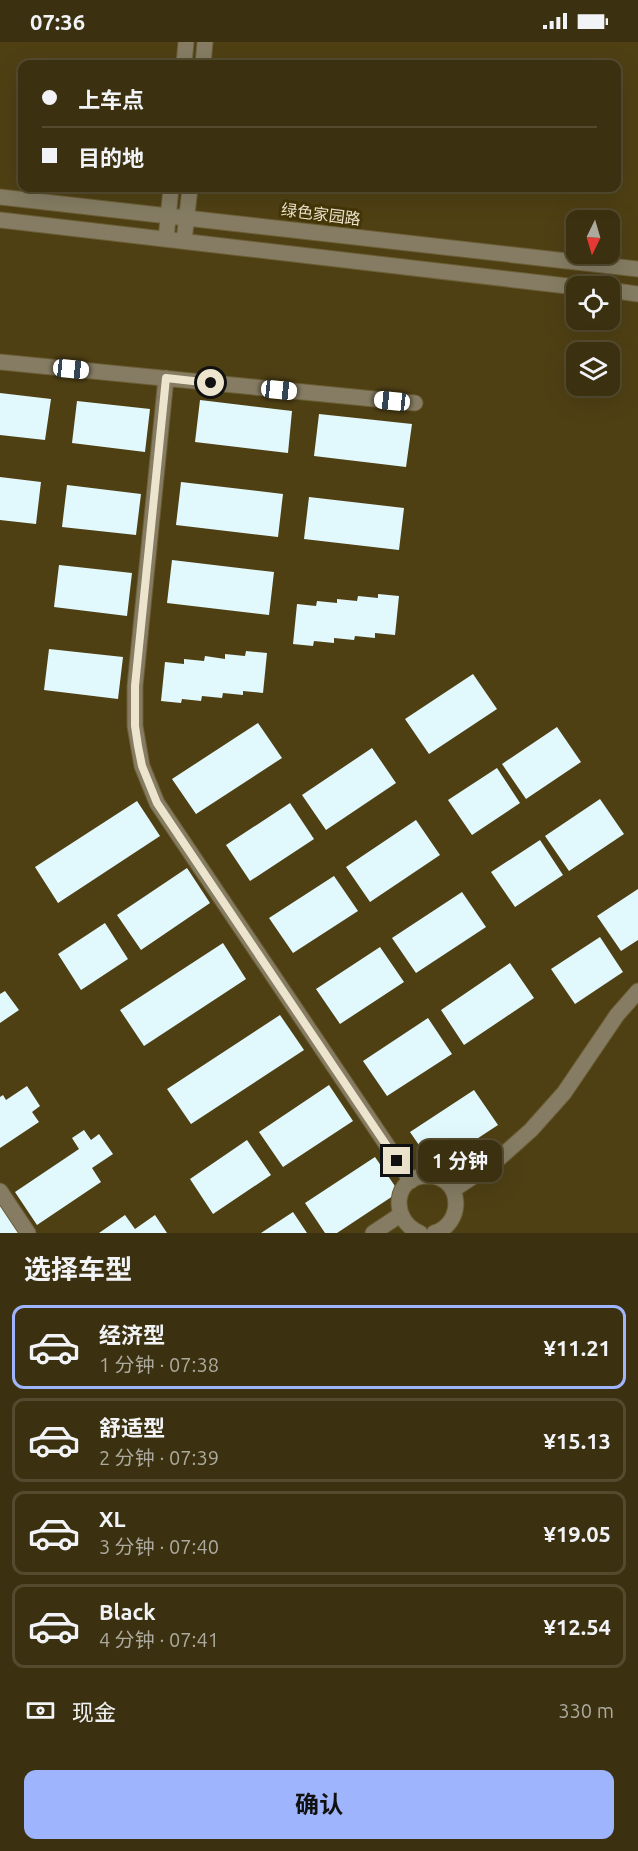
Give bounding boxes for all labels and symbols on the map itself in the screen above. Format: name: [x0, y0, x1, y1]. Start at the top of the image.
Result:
street label: 绿色家园路: [280, 200, 362, 228]
north arrow: [566, 210, 620, 264]
car: [52, 358, 90, 380]
route start: [197, 369, 224, 396]
car: [260, 379, 298, 401]
car: [373, 390, 411, 412]
callout: 1 分钟: [418, 1140, 502, 1182]
route end: [383, 1147, 410, 1174]

